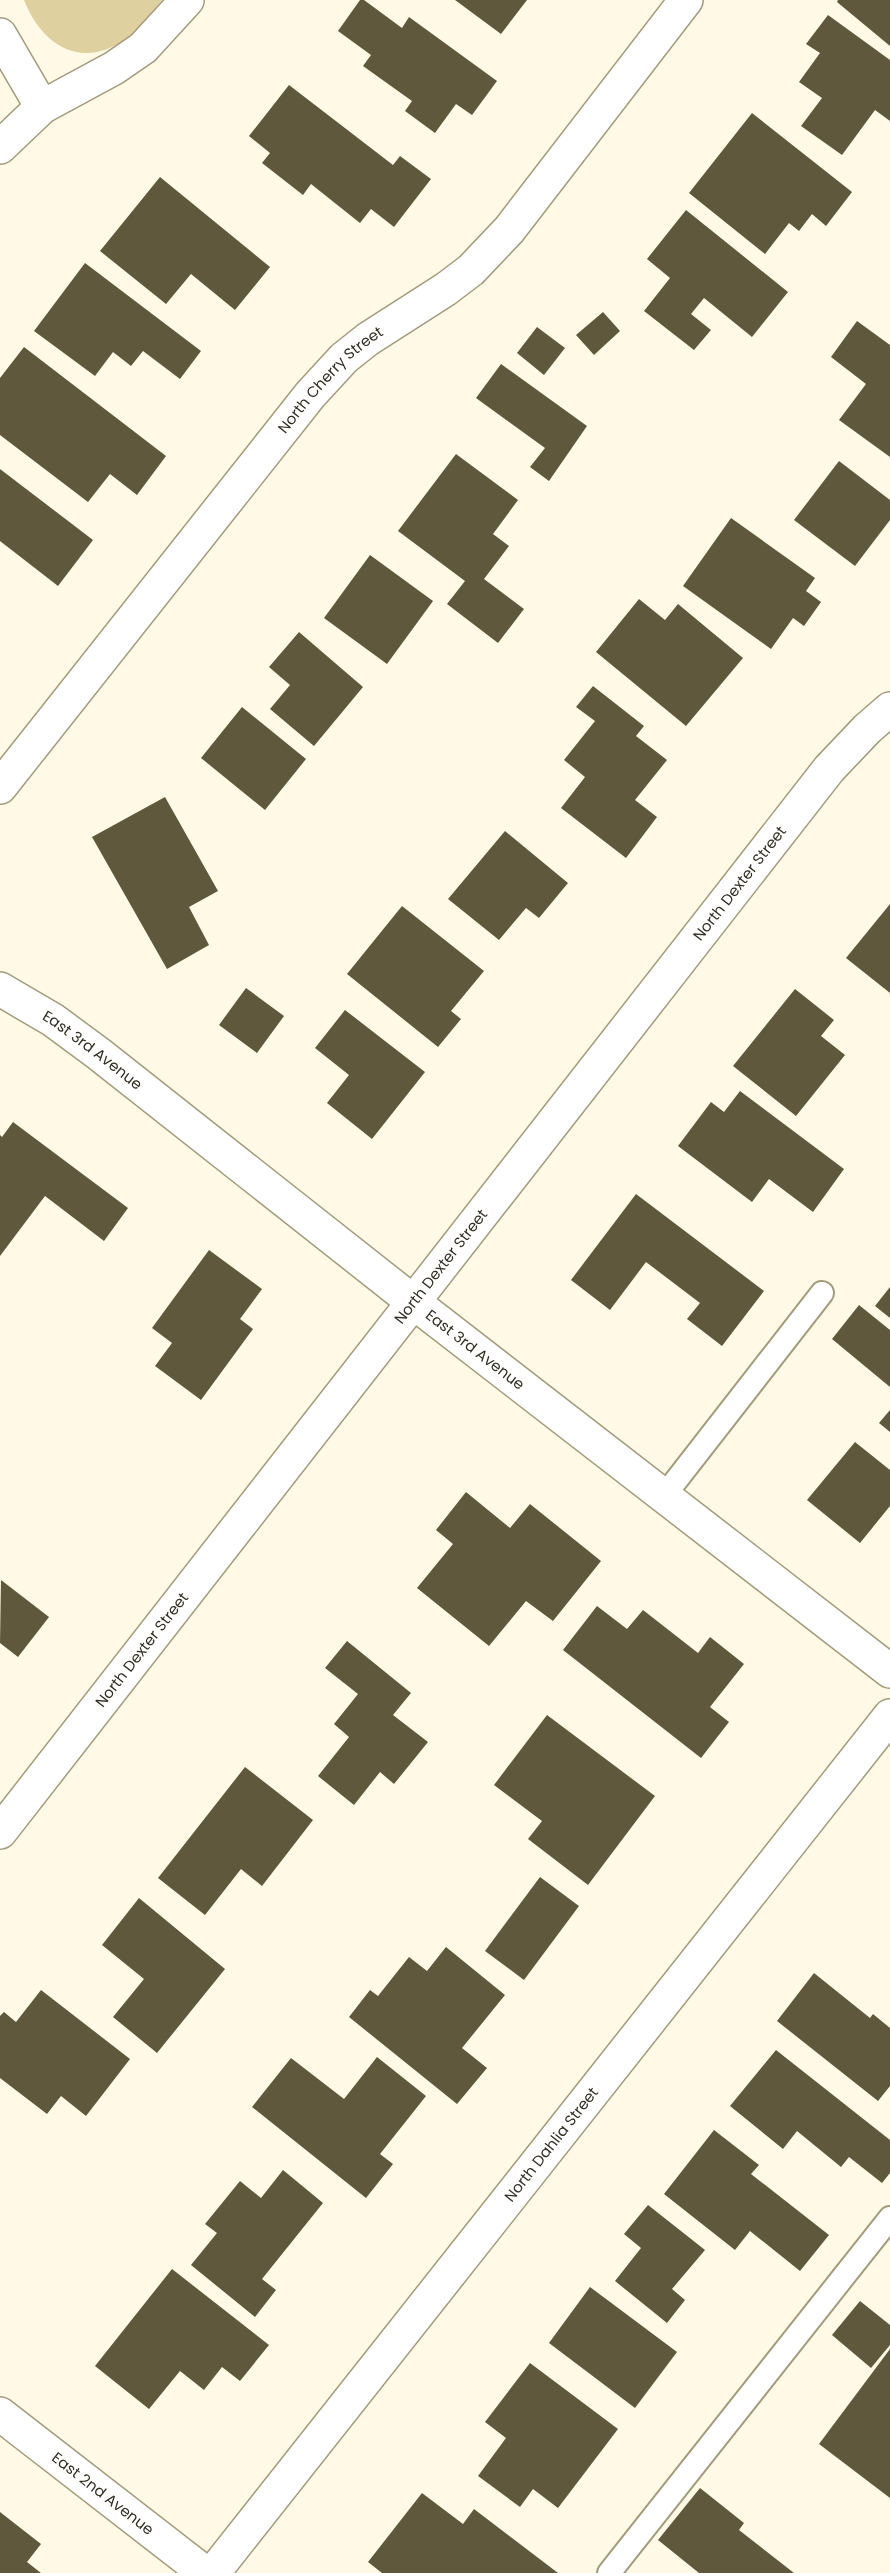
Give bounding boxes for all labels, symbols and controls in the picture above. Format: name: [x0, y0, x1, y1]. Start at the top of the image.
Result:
street label: North Cherry Street: [273, 321, 387, 438]
street label: North Dexter Street: [688, 821, 791, 945]
street label: East 3rd Avenue: [39, 1005, 147, 1094]
street label: North Dexter Street: [389, 1205, 492, 1328]
street label: East 3rd Avenue: [421, 1304, 529, 1394]
street label: North Dexter Street: [90, 1588, 193, 1711]
street label: North Dahlia Street: [499, 2083, 603, 2206]
street label: East 2nd Avenue: [48, 2447, 158, 2540]

